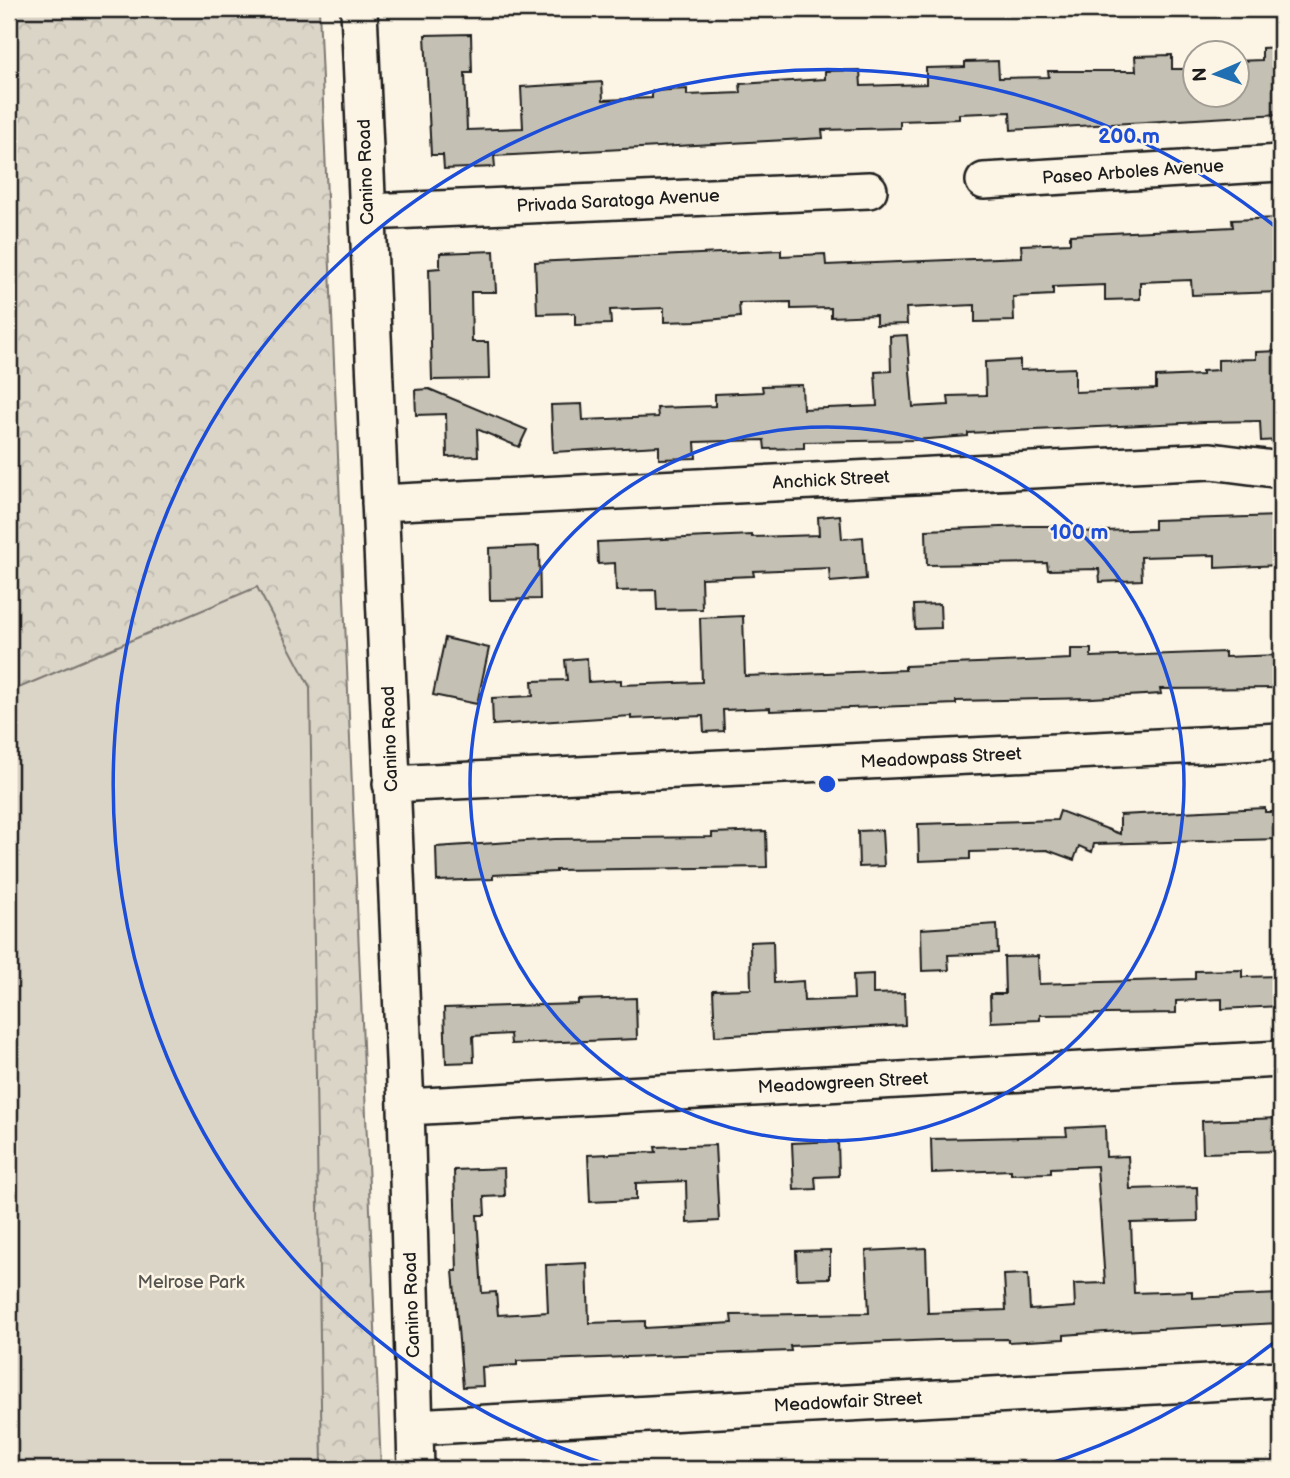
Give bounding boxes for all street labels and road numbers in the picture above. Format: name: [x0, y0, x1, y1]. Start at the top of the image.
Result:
street label: Canino Road: [354, 119, 378, 225]
street label: Paseo Arboles Avenue: [1041, 155, 1225, 189]
street label: Privada Saratoga Avenue: [516, 185, 720, 217]
street label: Anchick Street: [772, 466, 891, 494]
street label: Canino Road: [378, 686, 402, 792]
street label: Meadowpass Street: [860, 743, 1023, 773]
street label: Meadowgreen Street: [757, 1068, 929, 1098]
street label: Canino Road: [400, 1252, 424, 1358]
street label: Meadowfair Street: [773, 1388, 923, 1416]

